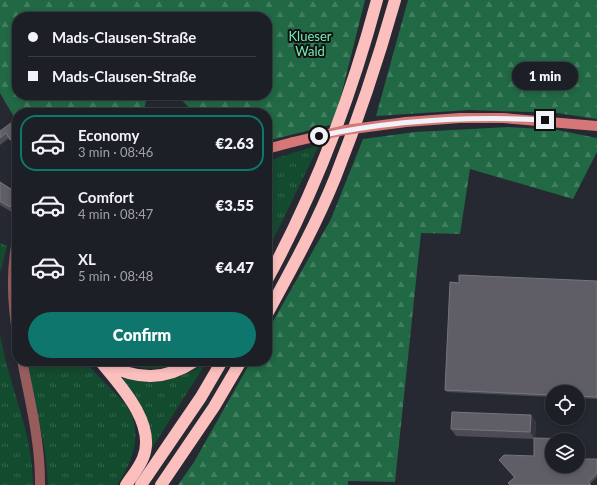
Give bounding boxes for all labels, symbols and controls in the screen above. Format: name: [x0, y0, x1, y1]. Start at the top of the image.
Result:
text: Mads-Clausen-Straße: [52, 28, 196, 46]
park label: Klueser Wald: [288, 28, 332, 59]
callout: 1 min: [512, 62, 578, 90]
text: Mads-Clausen-Straße: [52, 67, 196, 85]
text: 1 min: [529, 68, 561, 84]
route end: [536, 111, 554, 129]
icon: car: [30, 125, 66, 161]
text: Economy: [78, 126, 139, 144]
route start: [310, 127, 328, 145]
text: €2.63: [216, 134, 254, 152]
text: 3 min · 08:46: [78, 144, 153, 160]
icon: car: [30, 187, 66, 223]
text: Comfort: [78, 188, 134, 206]
text: €3.55: [216, 196, 254, 214]
text: 4 min · 08:47: [78, 206, 153, 222]
icon: car: [30, 249, 66, 285]
text: XL: [78, 250, 96, 268]
text: €4.47: [216, 258, 254, 276]
text: 5 min · 08:48: [78, 268, 153, 284]
button: Confirm: [28, 312, 256, 358]
map controls: [545, 385, 585, 473]
button: locate: [545, 385, 585, 425]
button: layers: [545, 433, 585, 473]

